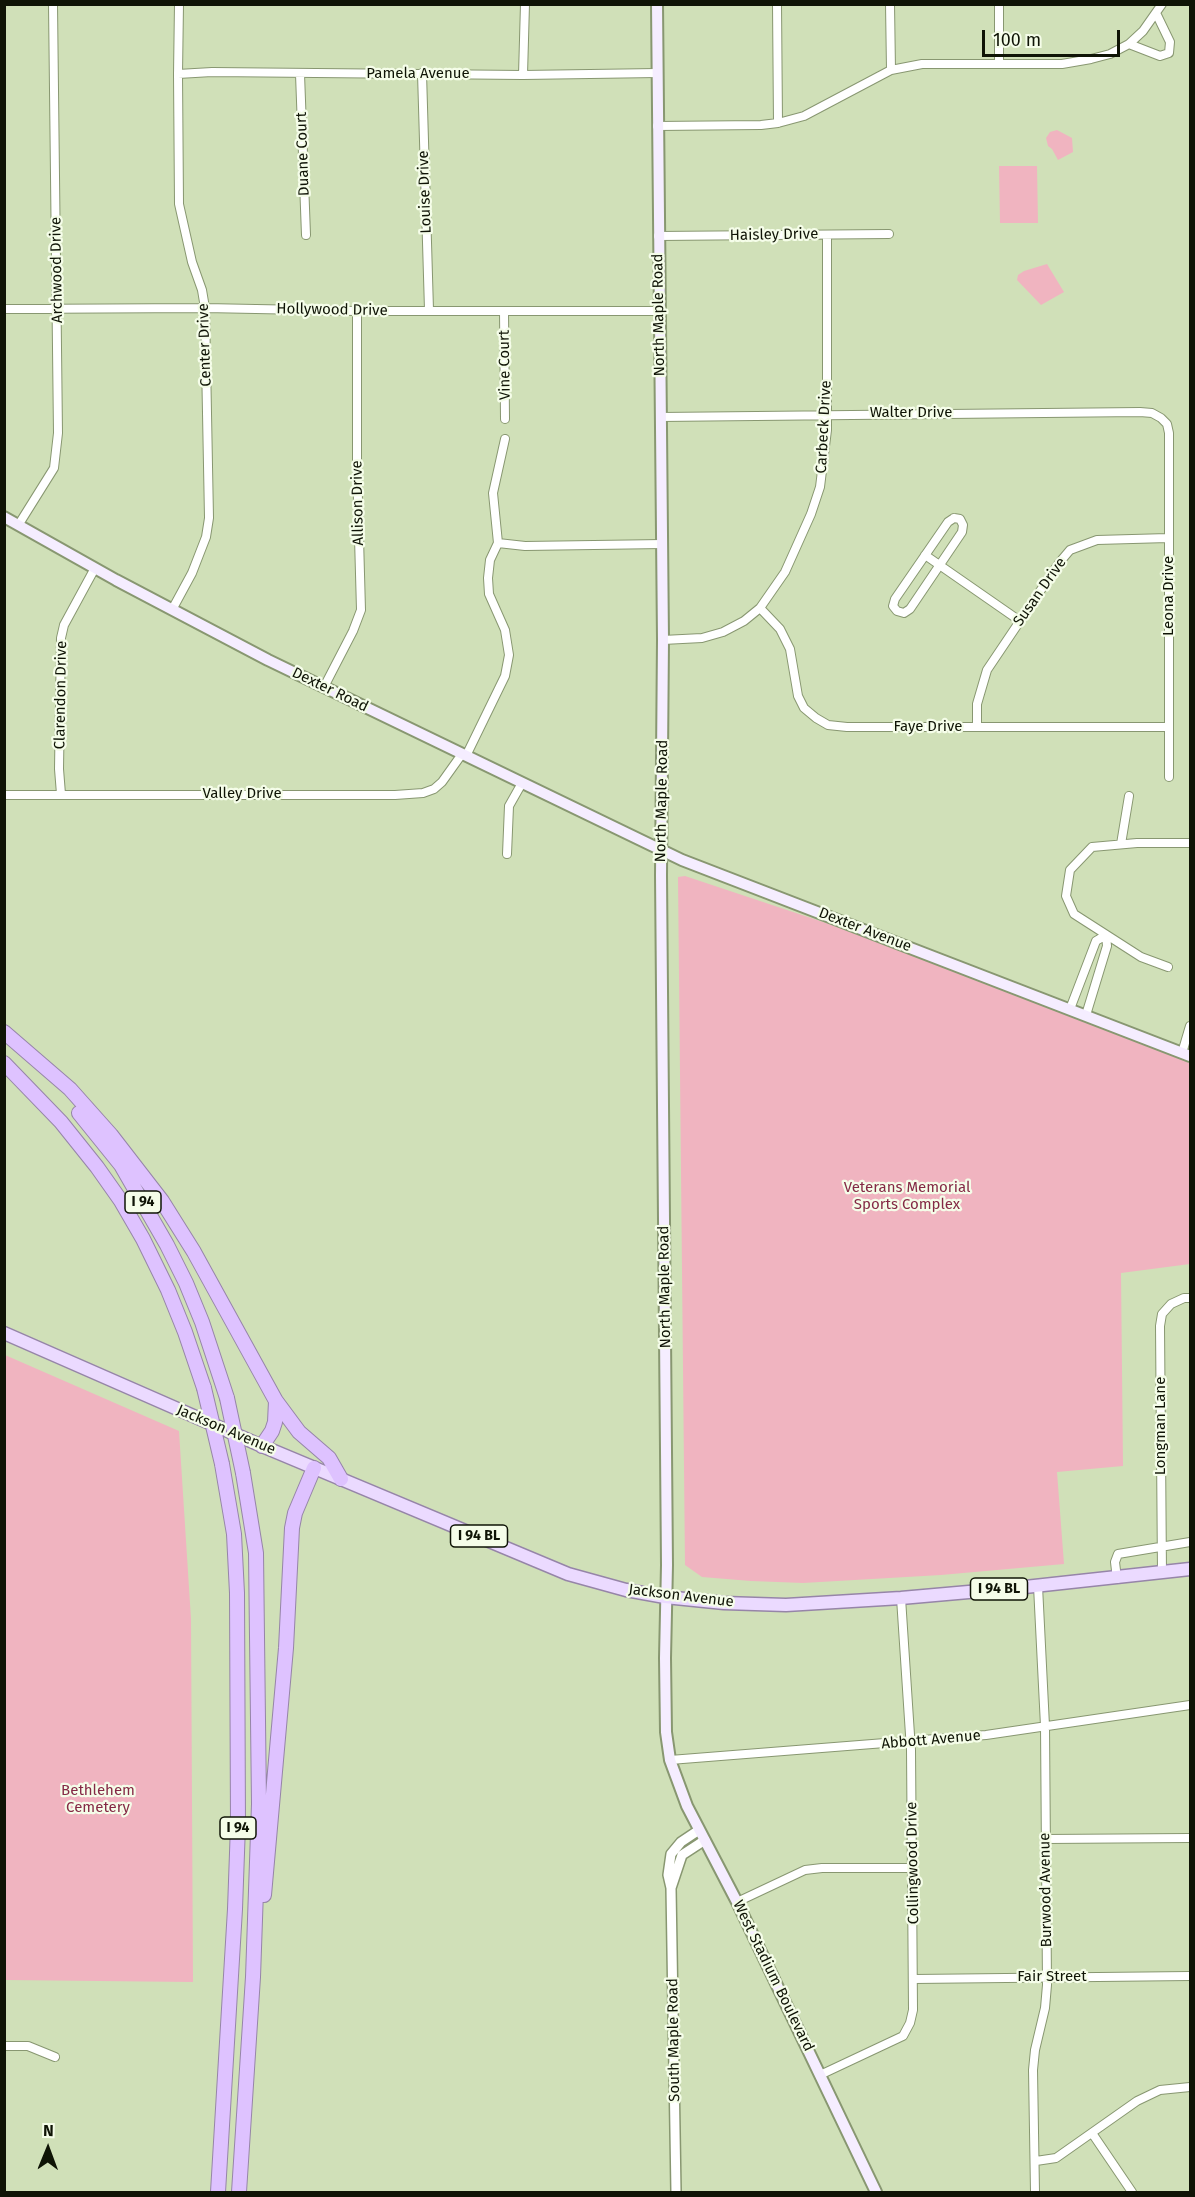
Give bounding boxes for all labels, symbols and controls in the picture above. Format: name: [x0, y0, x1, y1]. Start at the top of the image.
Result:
scale bar: [985, 18, 1123, 56]
text: 100 m: [993, 29, 1041, 51]
street label: Pamela Avenue: [366, 65, 470, 83]
street label: Duane Court: [293, 112, 313, 196]
street label: Louise Drive: [415, 150, 435, 234]
street label: Archwood Drive: [47, 217, 67, 323]
street label: Haisley Drive: [730, 225, 818, 245]
street label: North Maple Road: [649, 253, 669, 377]
street label: Hollywood Drive: [276, 300, 388, 320]
street label: Center Drive: [195, 303, 215, 387]
street label: Vine Court: [495, 330, 515, 400]
street label: Carbeck Drive: [813, 380, 835, 474]
street label: Walter Drive: [870, 404, 952, 422]
street label: Allison Drive: [348, 460, 368, 546]
street label: Susan Drive: [1010, 554, 1070, 630]
street label: Leona Drive: [1160, 556, 1178, 636]
street label: Clarendon Drive: [51, 640, 71, 750]
street label: Dexter Road: [289, 664, 371, 716]
street label: Faye Drive: [893, 718, 963, 736]
street label: North Maple Road: [652, 739, 672, 863]
street label: Valley Drive: [202, 785, 282, 803]
street label: Dexter Avenue: [816, 904, 914, 956]
park label: Veterans Memorial Sports Complex: [844, 1179, 970, 1214]
road number: I 94: [125, 1191, 161, 1213]
street label: North Maple Road: [655, 1225, 675, 1349]
street label: Longman Lane: [1152, 1377, 1170, 1475]
street label: Jackson Avenue: [174, 1401, 278, 1459]
road number: I 94 BL: [450, 1525, 508, 1547]
road number: I 94 BL: [970, 1578, 1028, 1600]
street label: Jackson Avenue: [627, 1581, 735, 1611]
street label: Abbott Avenue: [881, 1727, 981, 1753]
park label: Bethlehem Cemetery: [61, 1782, 135, 1817]
street label: Collingwood Drive: [903, 1801, 923, 1925]
road number: I 94: [220, 1817, 256, 1839]
street label: Burwood Avenue: [1036, 1833, 1056, 1947]
street label: West Stadium Boulevard: [729, 1898, 817, 2054]
street label: Fair Street: [1017, 1968, 1087, 1986]
street label: South Maple Road: [664, 1978, 684, 2102]
north arrow: [18, 2119, 78, 2179]
text: N: [43, 2121, 54, 2140]

